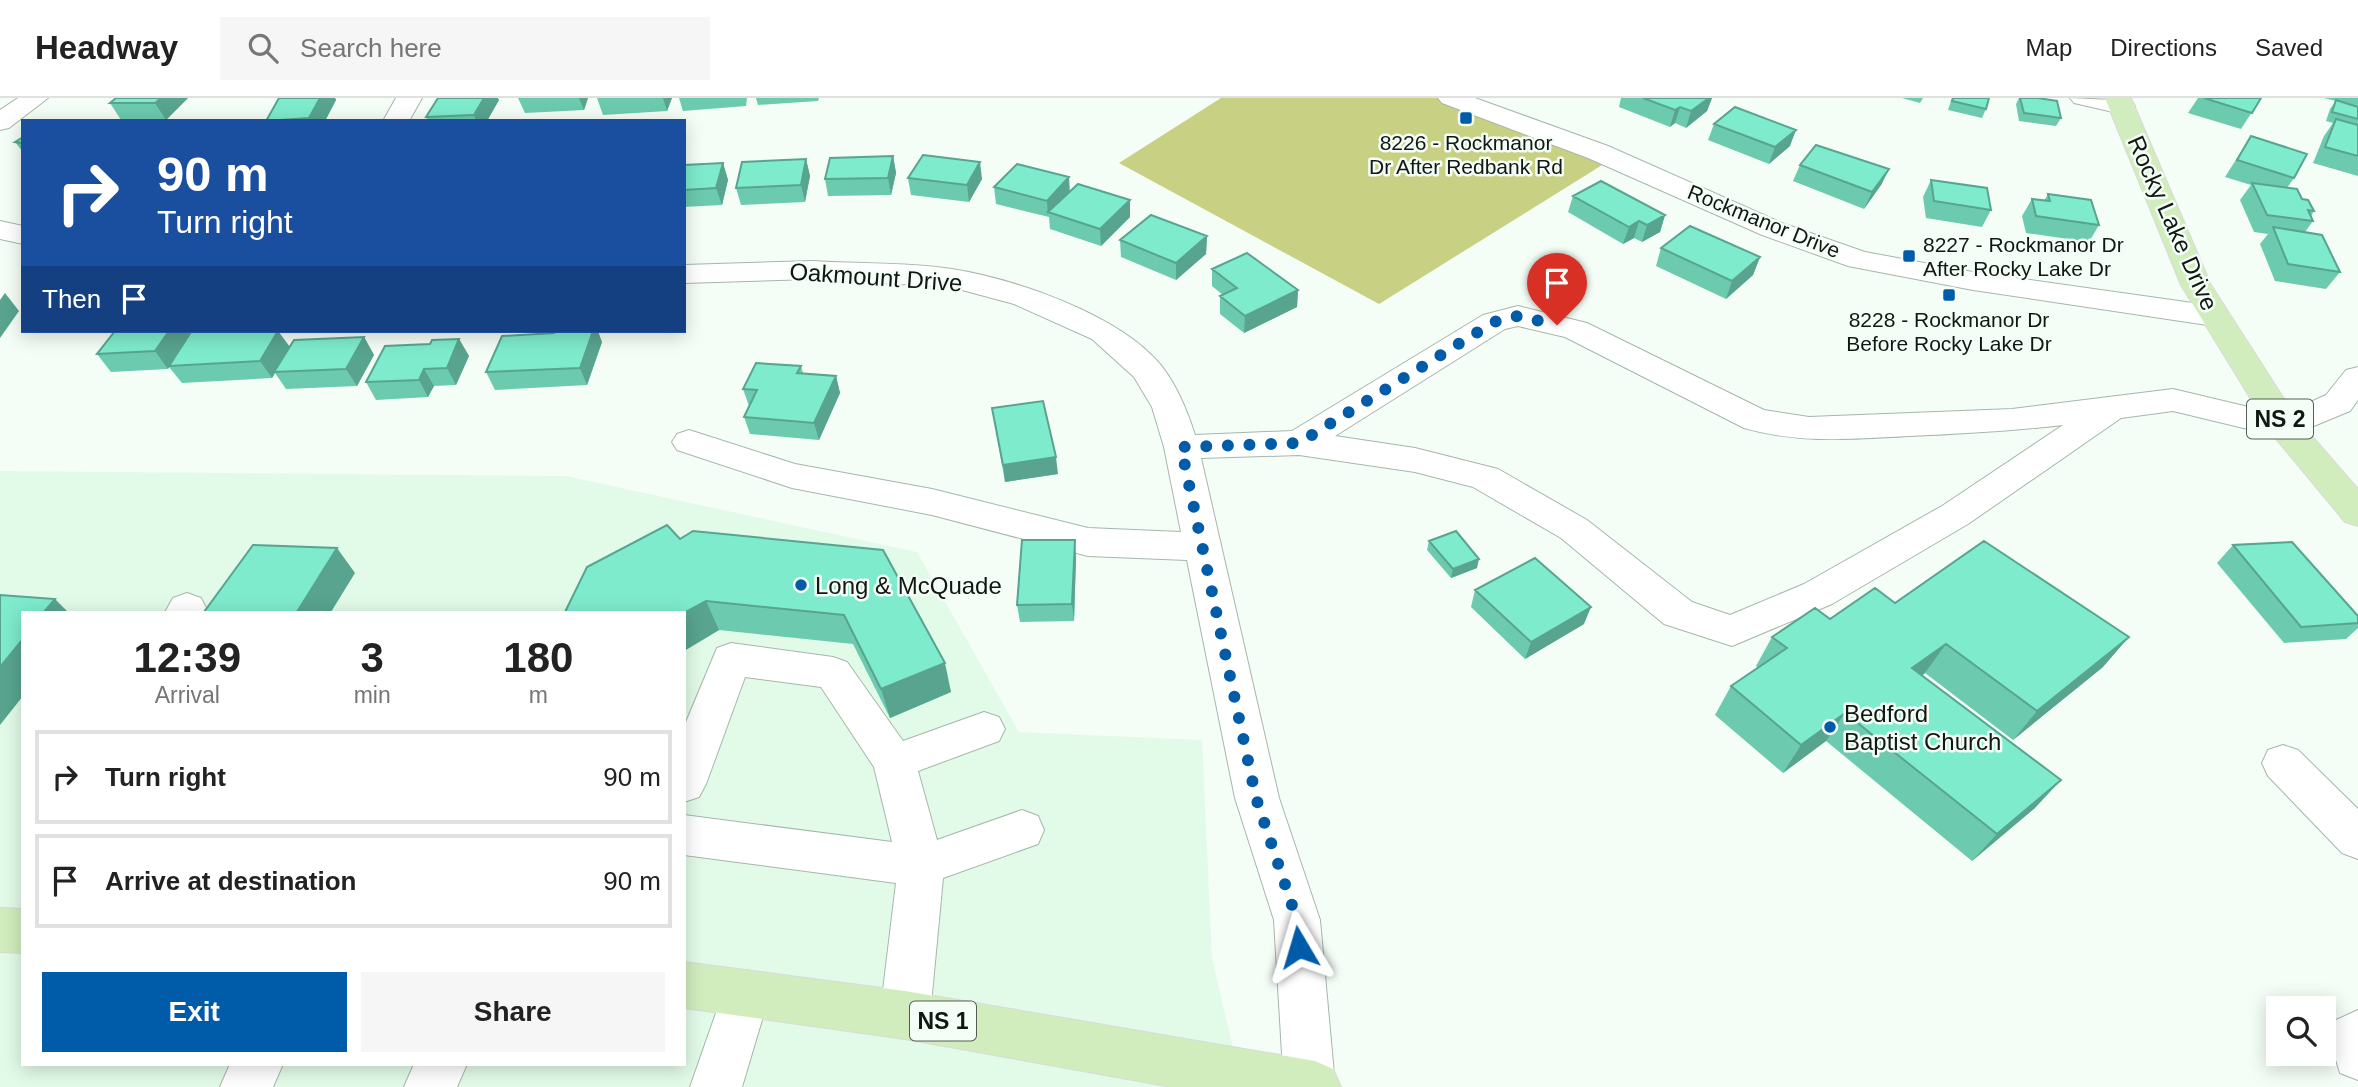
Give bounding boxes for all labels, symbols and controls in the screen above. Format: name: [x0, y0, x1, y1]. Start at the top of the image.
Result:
search box: [220, 17, 710, 80]
text: Headway: [35, 29, 178, 66]
icon: search: [244, 29, 282, 67]
text: Search here: [300, 33, 442, 63]
text: Map: [2026, 34, 2072, 61]
text: Directions: [2110, 34, 2217, 61]
text: Saved: [2255, 34, 2323, 61]
marker: 8226 - Rockmanor Dr After Redbank Rd: [1458, 110, 1474, 126]
place label: 8226 - Rockmanor Dr After Redbank Rd: [1369, 131, 1563, 178]
street label: Rocky Lake Drive: [2122, 132, 2224, 314]
icon: right: [42, 147, 133, 238]
text: 90 m: [157, 147, 269, 201]
street label: Rockmanor Drive: [1684, 180, 1844, 262]
text: Turn right: [157, 204, 293, 240]
place label: 8227 - Rockmanor Dr After Rocky Lake Dr: [1923, 233, 2124, 280]
marker: 8227 - Rockmanor Dr After Rocky Lake Dr: [1901, 248, 1917, 264]
pin: [1527, 253, 1587, 325]
street label: Oakmount Drive: [789, 257, 963, 297]
icon: arrive: [1538, 264, 1576, 302]
icon: arrive: [115, 280, 153, 318]
text: Then: [42, 284, 101, 314]
marker: 8228 - Rockmanor Dr Before Rocky Lake Dr: [1941, 287, 1957, 303]
place label: 8228 - Rockmanor Dr Before Rocky Lake Dr: [1846, 308, 2052, 355]
road number: NS 2: [2247, 400, 2313, 438]
place label: Long & McQuade: [815, 572, 1002, 599]
marker: Long & McQuade: [793, 577, 809, 593]
text: 12:39: [134, 634, 241, 681]
text: 3: [360, 634, 384, 681]
text: 180: [503, 634, 573, 681]
text: Arrival: [155, 682, 220, 708]
text: min: [354, 682, 391, 708]
text: m: [529, 682, 548, 708]
place label: Bedford Baptist Church: [1844, 700, 2001, 755]
marker: Bedford Baptist Church: [1822, 719, 1838, 735]
icon: right: [46, 758, 84, 796]
text: Turn right: [105, 762, 226, 792]
text: 90 m: [603, 762, 661, 792]
icon: arrive: [46, 862, 84, 900]
text: Arrive at destination: [105, 866, 356, 896]
text: 90 m: [603, 866, 661, 896]
position arrow: [1262, 910, 1336, 984]
button: Exit: [42, 972, 347, 1052]
button: Share: [361, 972, 665, 1052]
map controls: [2266, 996, 2336, 1066]
button: search: [2266, 996, 2336, 1066]
road number: NS 1: [910, 1002, 976, 1040]

